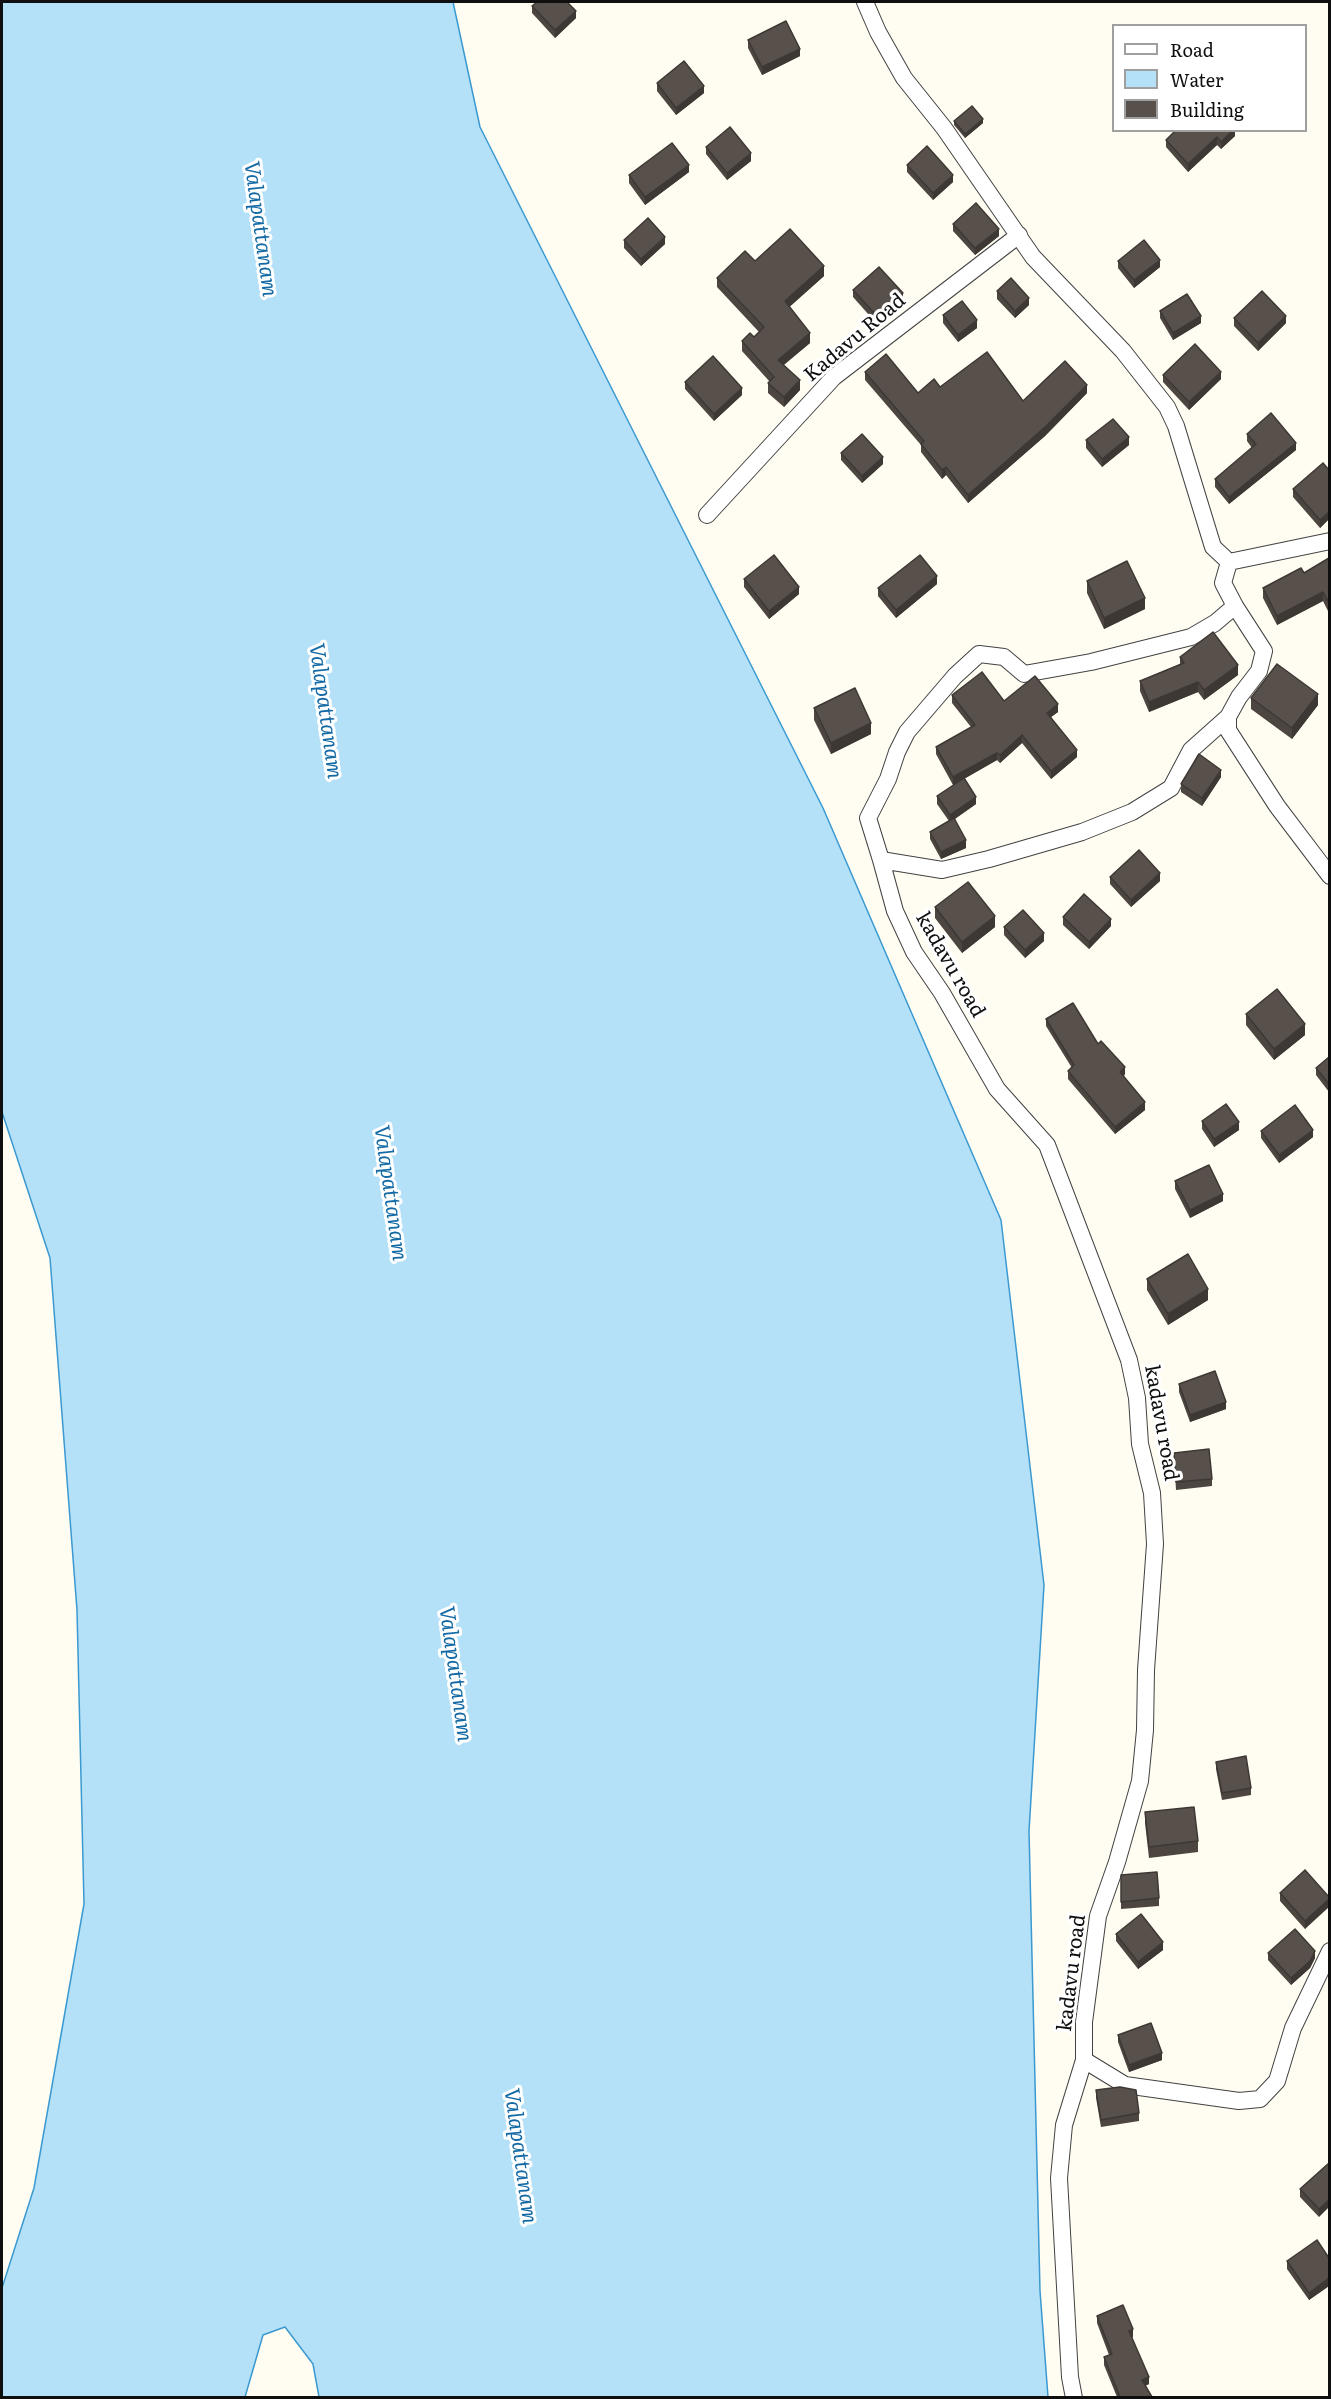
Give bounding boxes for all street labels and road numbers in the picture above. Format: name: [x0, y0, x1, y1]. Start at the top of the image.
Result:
street label: Kadavu Road: [800, 289, 910, 387]
street label: kadavu road: [910, 908, 990, 1022]
street label: kadavu road: [1139, 1363, 1183, 1483]
street label: kadavu road: [1053, 1913, 1091, 2033]

